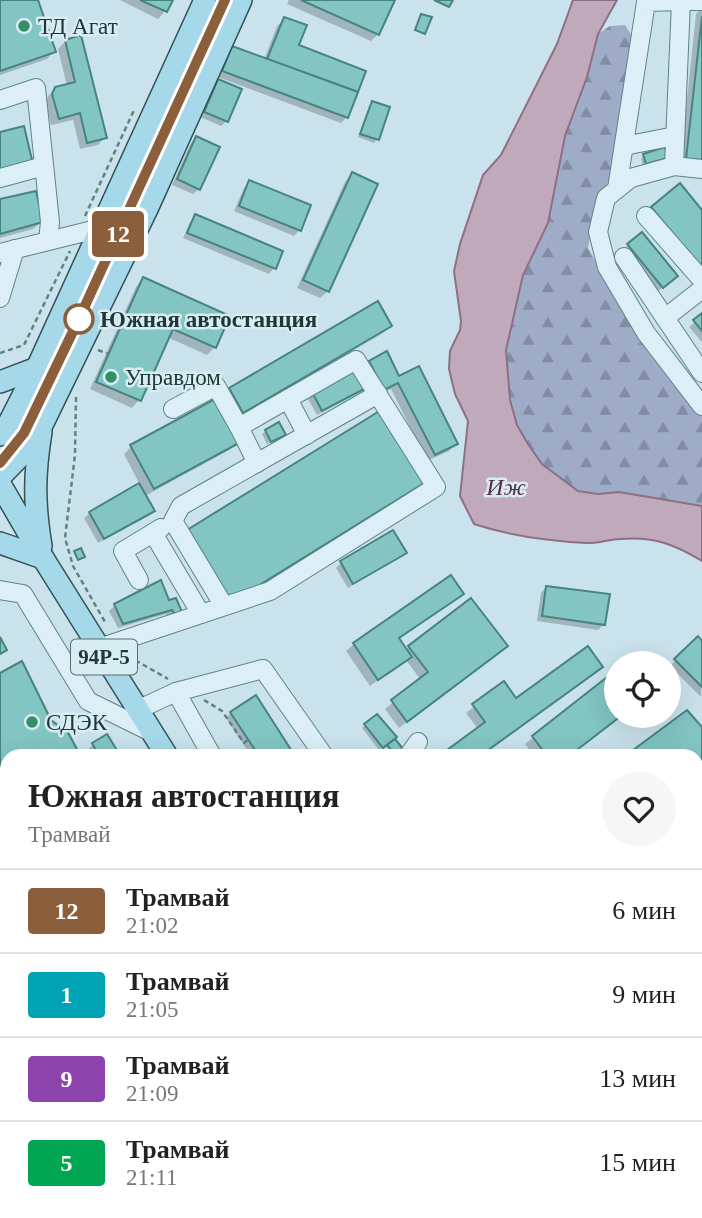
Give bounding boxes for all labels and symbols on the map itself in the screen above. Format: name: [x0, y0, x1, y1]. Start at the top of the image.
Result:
place label: ТД Агат: [38, 14, 118, 39]
marker: ТД Агат: [16, 18, 32, 34]
line badge: 12: [86, 211, 150, 257]
marker: Южная автостанция: [64, 304, 94, 334]
place label: Южная автостанция: [100, 307, 317, 332]
place label: Управдом: [125, 365, 221, 390]
marker: Управдом: [103, 369, 119, 385]
water label: Иж: [485, 474, 526, 500]
road number: 94Р-5: [71, 640, 137, 674]
place label: СДЭК: [46, 710, 108, 735]
marker: СДЭК: [24, 714, 40, 730]

